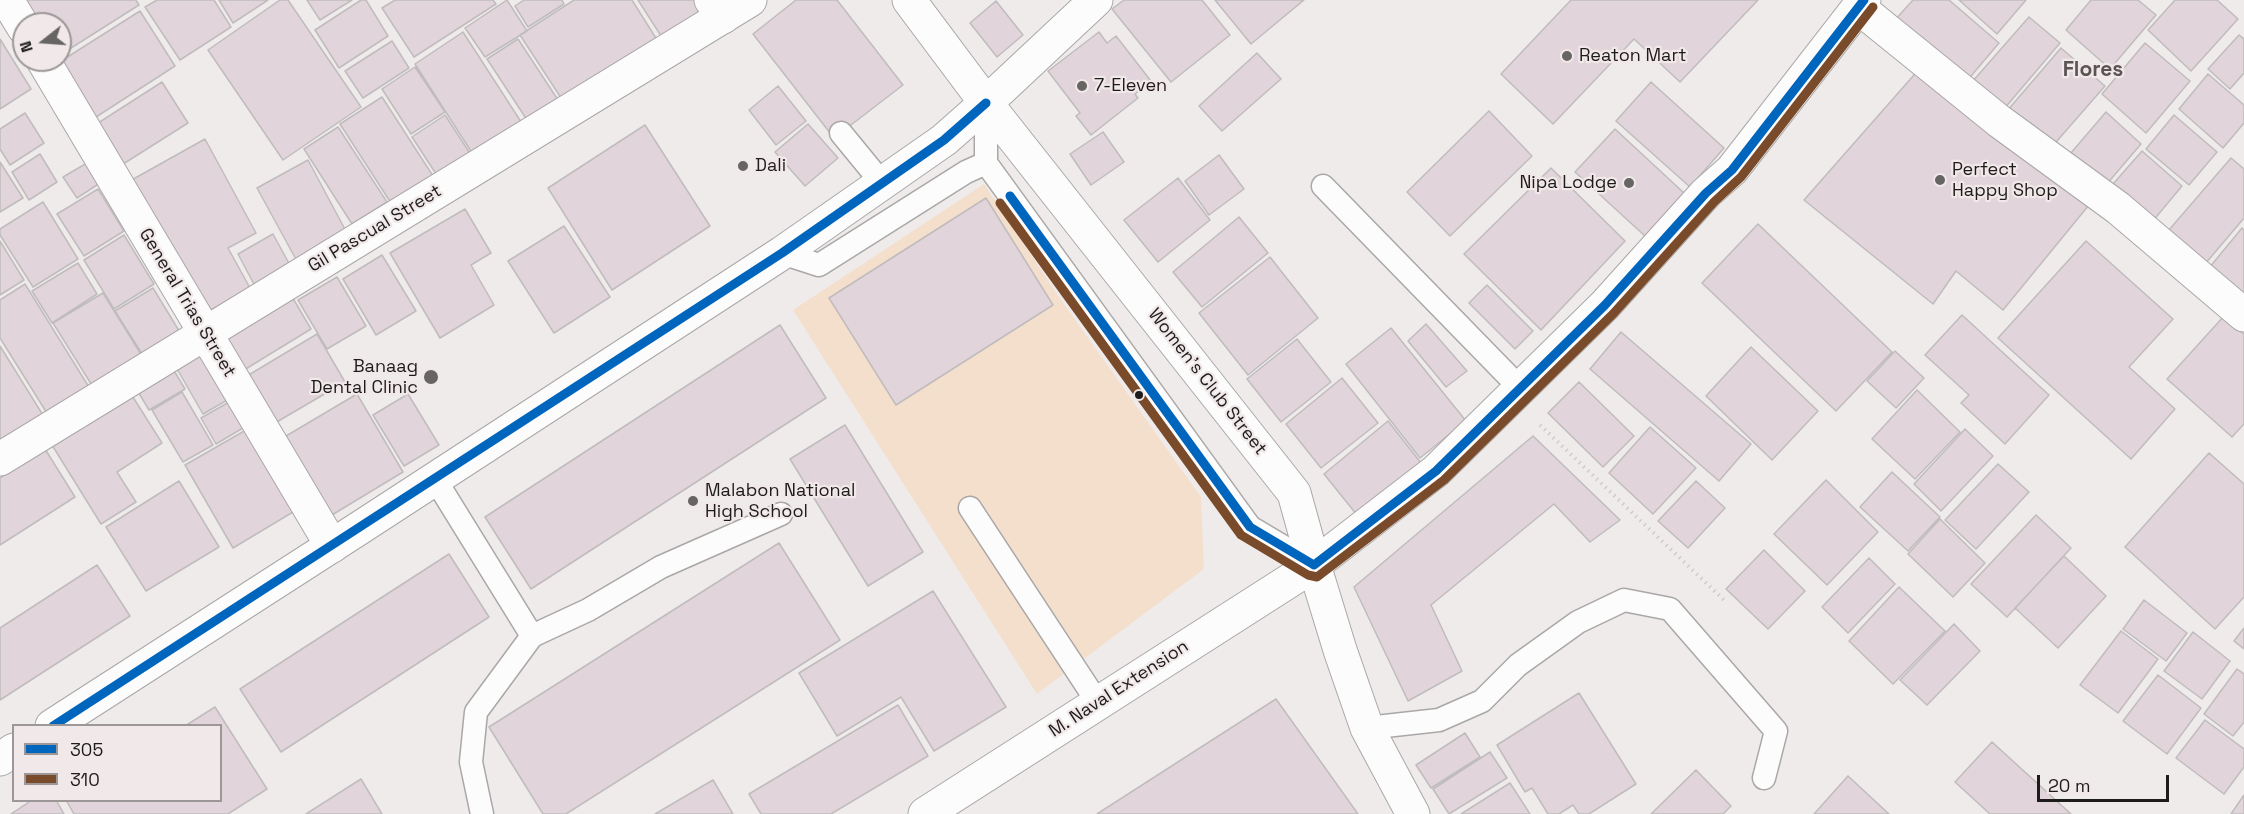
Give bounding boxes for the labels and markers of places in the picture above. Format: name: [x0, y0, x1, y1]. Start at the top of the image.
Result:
place label: Reaton Mart: [1579, 45, 1687, 67]
marker: Reaton Mart: [1560, 49, 1574, 63]
place label: 7-Eleven: [1094, 75, 1167, 97]
marker: 7-Eleven: [1075, 79, 1089, 93]
place label: Dali: [755, 155, 786, 177]
marker: Dali: [736, 159, 750, 173]
place label: Perfect Happy Shop: [1952, 159, 2058, 201]
place label: Nipa Lodge: [1519, 172, 1617, 194]
marker: Perfect Happy Shop: [1933, 173, 1947, 187]
marker: Nipa Lodge: [1622, 176, 1636, 190]
place label: Banaag Dental Clinic: [310, 356, 418, 398]
marker: Banaag Dental Clinic: [422, 368, 440, 386]
unlabelled marker: [1133, 389, 1145, 401]
place label: Malabon National High School: [705, 480, 855, 522]
marker: Malabon National High School: [686, 494, 700, 508]

